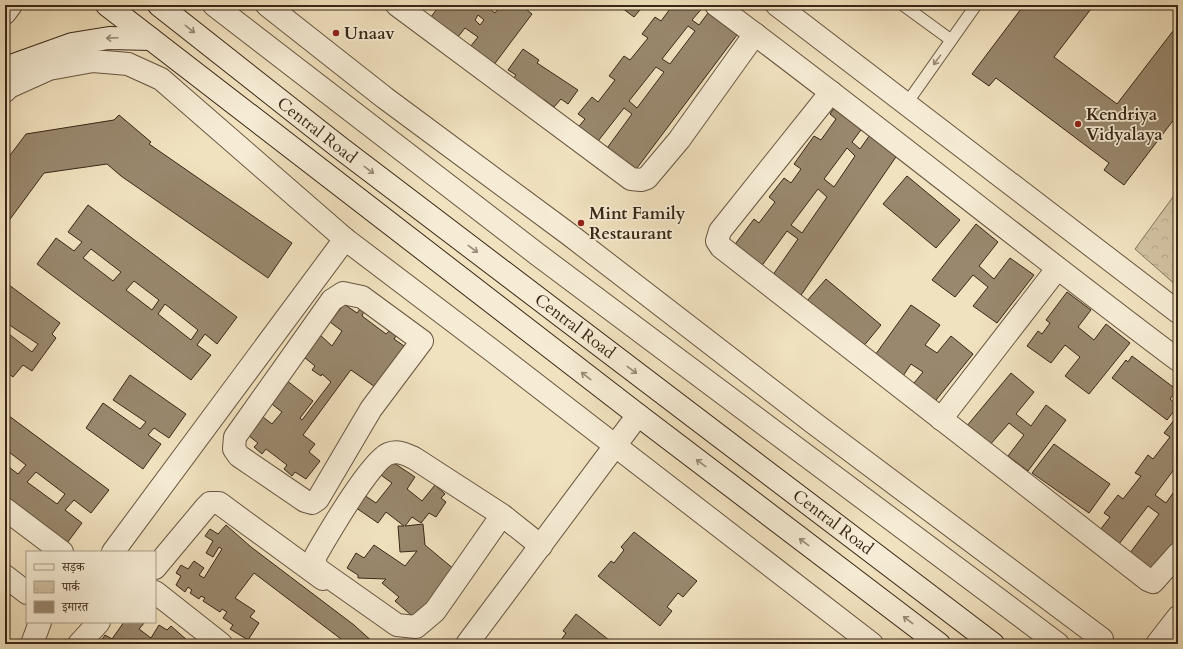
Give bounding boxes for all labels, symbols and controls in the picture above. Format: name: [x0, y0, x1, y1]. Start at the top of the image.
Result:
place label: Unaav: [344, 22, 395, 45]
one-way arrow: [184, 25, 195, 34]
marker: Unaav: [331, 28, 341, 38]
one-way arrow: [106, 34, 119, 42]
one-way arrow: [933, 54, 941, 65]
street label: Central Road: [272, 92, 362, 168]
place label: Kendriya Vidyalaya: [1086, 103, 1163, 146]
marker: Kendriya Vidyalaya: [1073, 119, 1083, 129]
one-way arrow: [363, 166, 374, 174]
place label: Mint Family Restaurant: [589, 202, 686, 245]
marker: Mint Family Restaurant: [576, 218, 586, 228]
one-way arrow: [467, 245, 478, 253]
street label: Central Road: [530, 288, 620, 364]
one-way arrow: [626, 365, 637, 374]
one-way arrow: [581, 371, 592, 380]
one-way arrow: [695, 459, 706, 467]
street label: Central Road: [788, 484, 878, 560]
one-way arrow: [799, 538, 810, 546]
legend: [26, 551, 156, 623]
text: सड़क: [61, 559, 86, 575]
text: पार्क: [61, 579, 81, 595]
text: इमारत: [61, 599, 89, 615]
one-way arrow: [902, 616, 913, 625]

